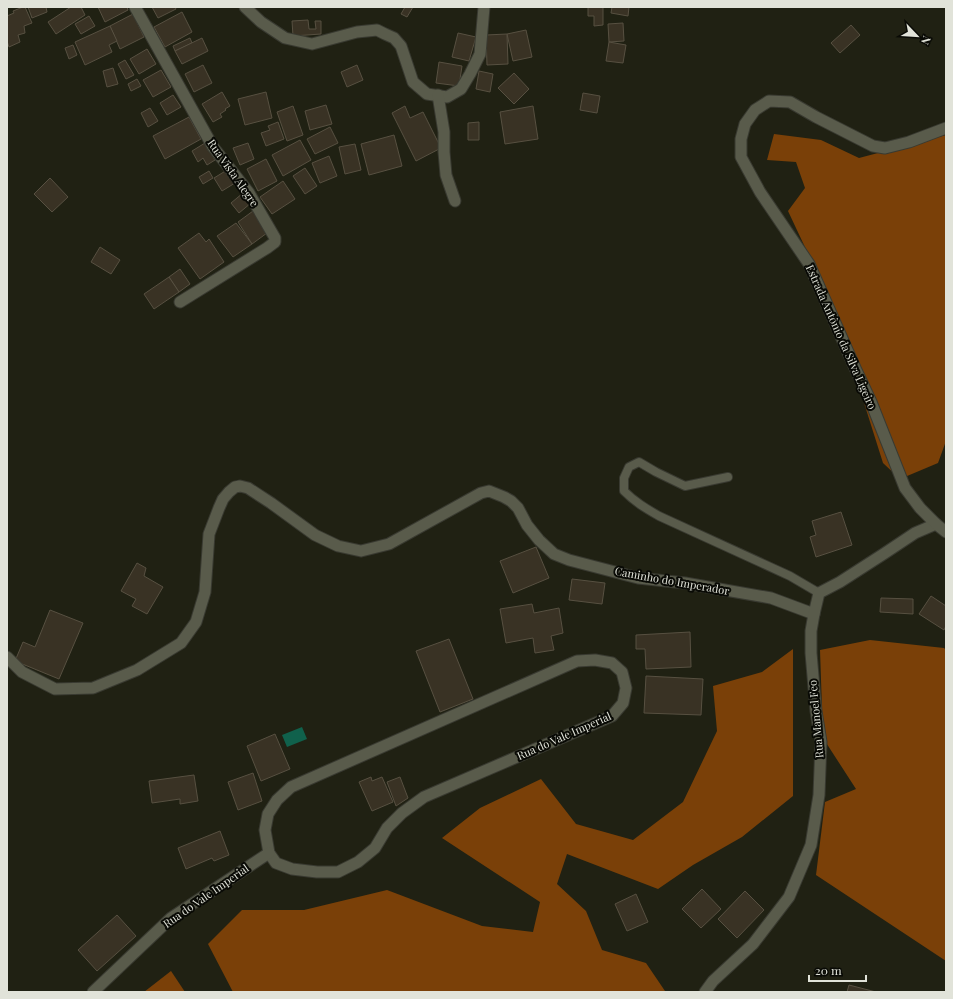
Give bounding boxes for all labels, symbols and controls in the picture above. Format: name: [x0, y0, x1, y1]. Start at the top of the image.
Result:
north arrow: [897, 16, 937, 56]
text: N: [918, 34, 935, 47]
street label: Rua Vista Alegre: [205, 136, 263, 210]
street label: Estrada Antônio da Silva Ligeiro: [803, 262, 880, 412]
street label: Caminho do Imperador: [614, 563, 731, 598]
street label: Rua Manoel Feo: [805, 679, 826, 759]
street label: Rua do Vale Imperial: [514, 708, 613, 763]
street label: Rua do Vale Imperial: [160, 860, 252, 931]
scale bar: [809, 957, 866, 983]
text: 20 m: [815, 962, 842, 978]

